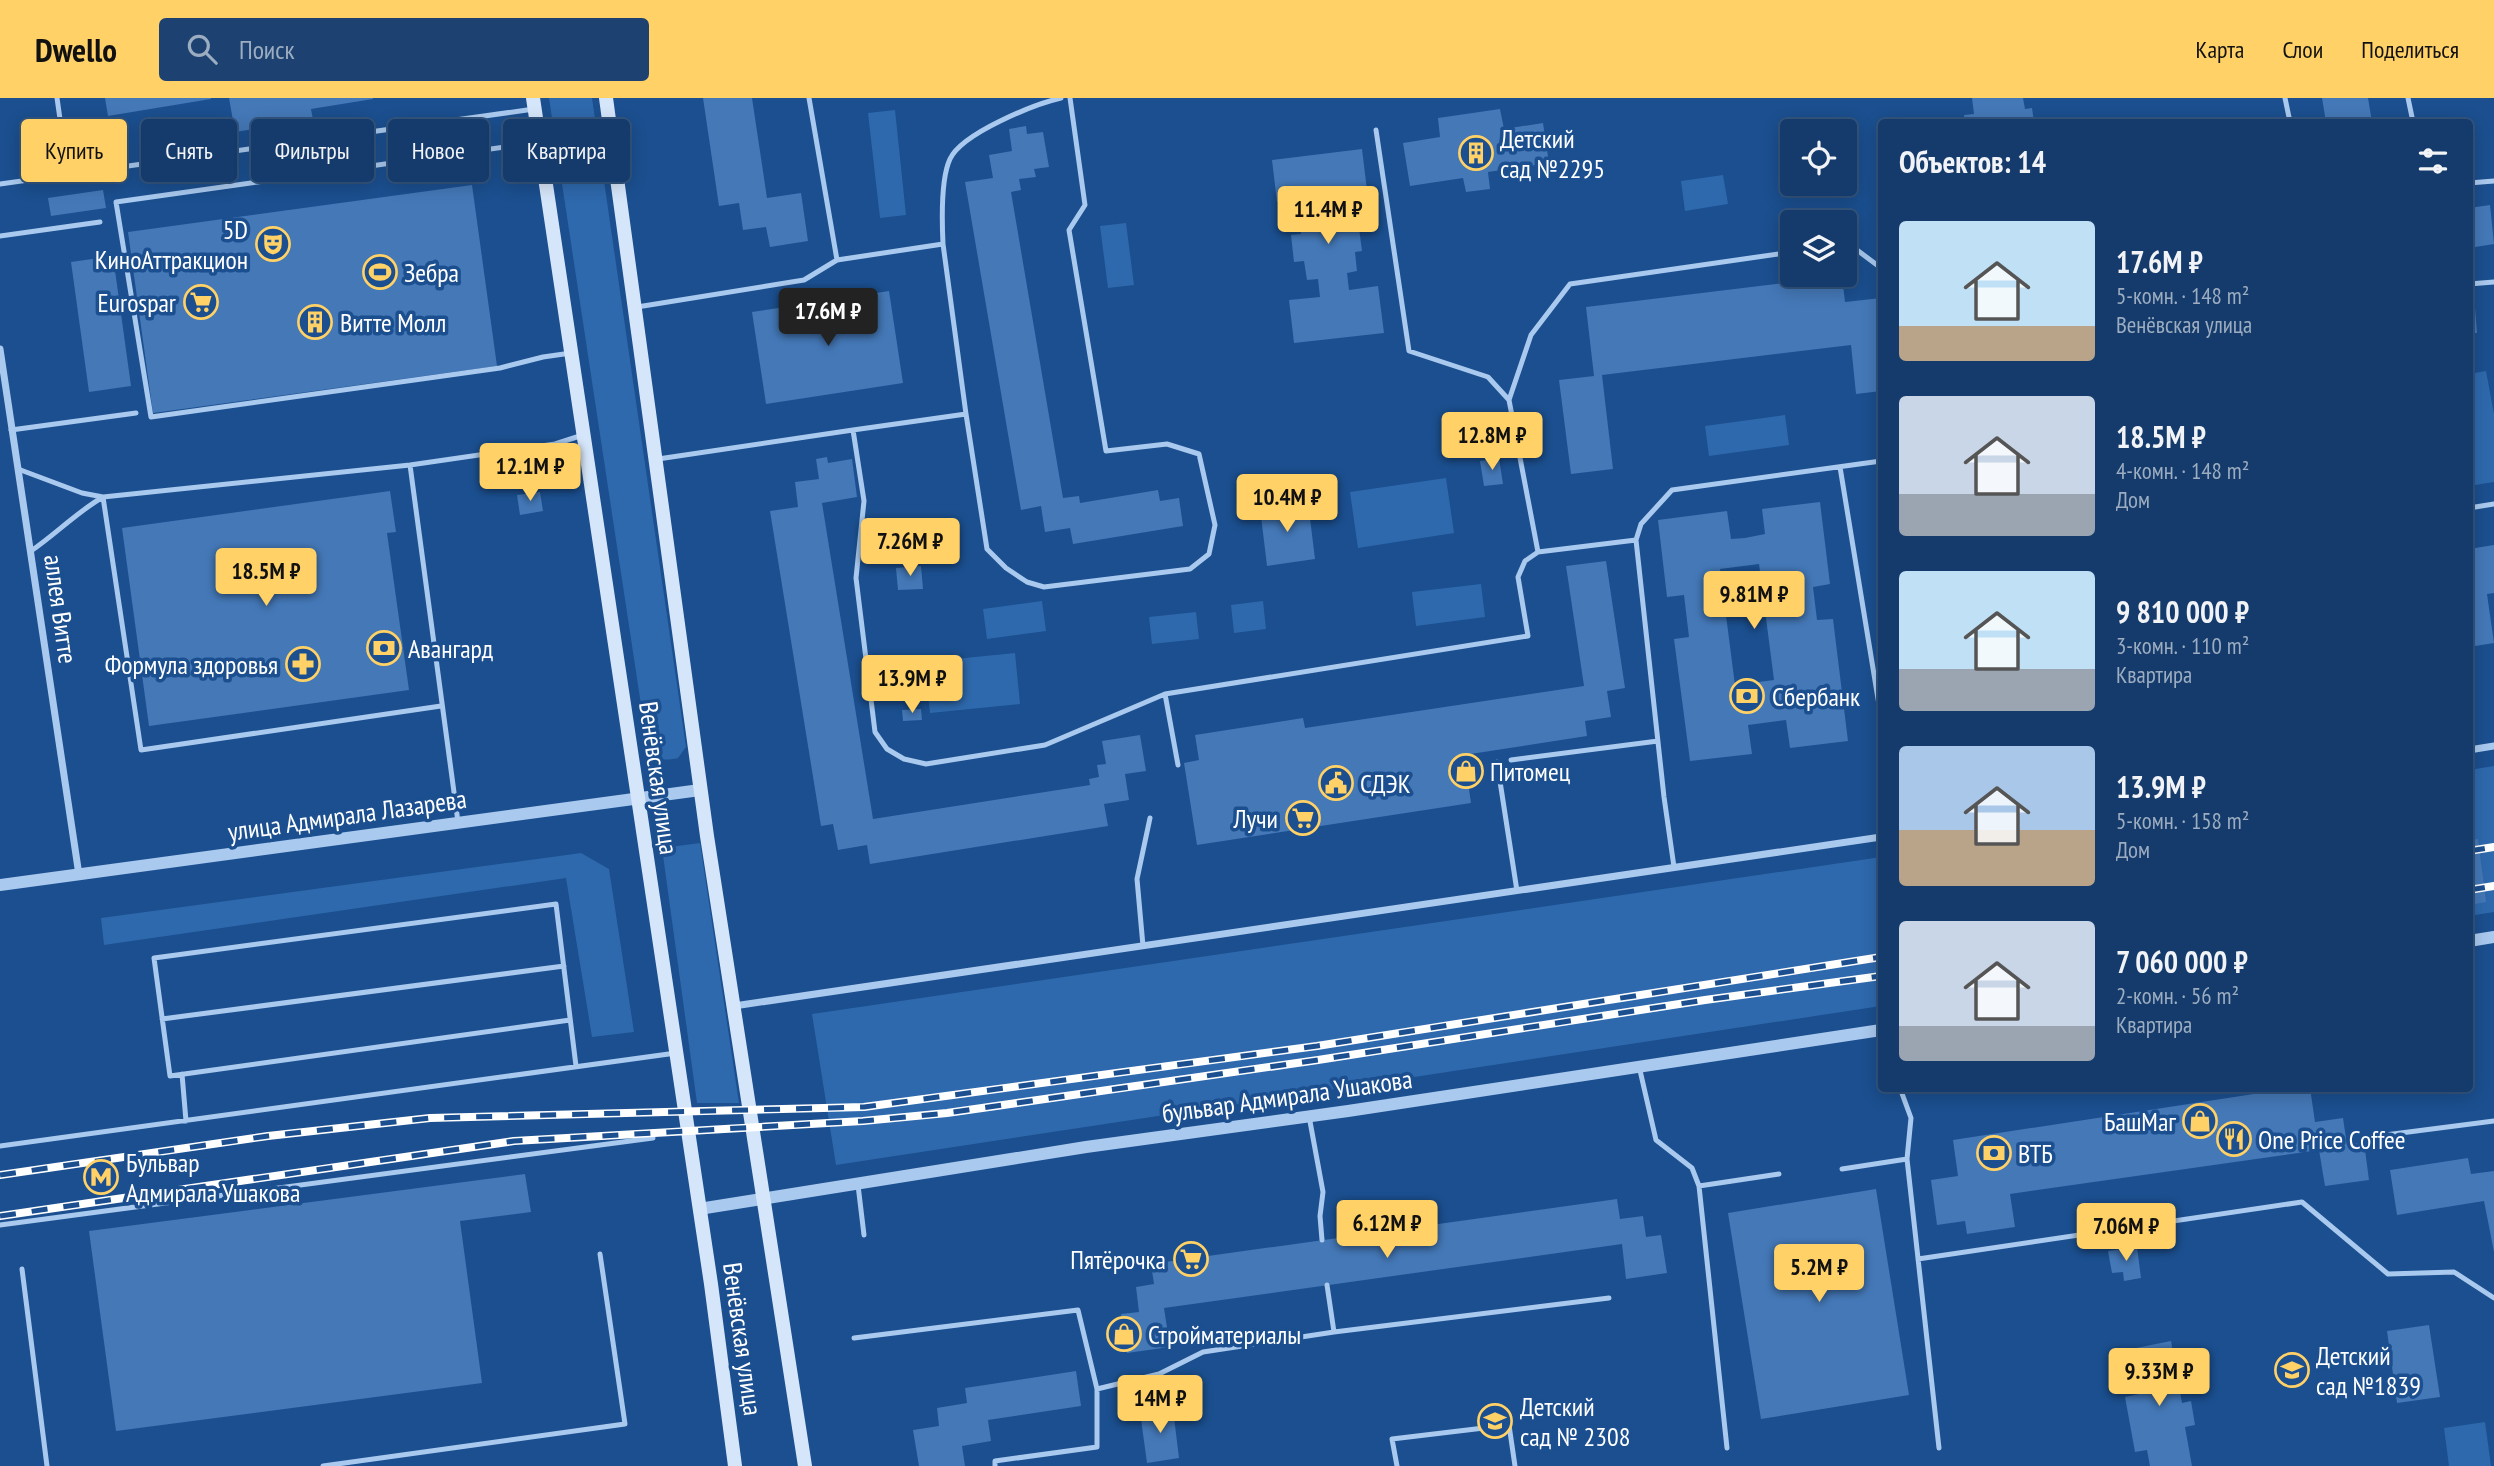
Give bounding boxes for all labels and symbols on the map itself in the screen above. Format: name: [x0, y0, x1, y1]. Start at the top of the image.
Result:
place label: Детский сад №2295: [1500, 122, 1605, 185]
building icon: Детский сад №2295: [1457, 134, 1495, 172]
pin: 11.4M ₽: [1263, 186, 1393, 246]
place label: 5D КиноАттракцион: [95, 213, 248, 276]
theatre icon: 5D КиноАттракцион: [254, 225, 292, 263]
sports icon: Зебра: [361, 253, 399, 291]
place label: Зебра: [404, 256, 459, 289]
supermarket icon: Eurospar: [182, 283, 220, 321]
place label: Eurospar: [98, 286, 176, 319]
pin: 17.6M ₽: [763, 288, 893, 348]
building icon: Витте Молл: [296, 303, 334, 341]
place label: Витте Молл: [340, 306, 446, 339]
pin: 12.8M ₽: [1427, 412, 1557, 472]
pin: 12.1M ₽: [465, 444, 595, 503]
pin: 10.4M ₽: [1222, 474, 1352, 534]
pin: 7.26M ₽: [845, 518, 975, 578]
pin: 18.5M ₽: [201, 548, 331, 608]
street label: аллея Витте: [37, 552, 85, 666]
pin: 9.81M ₽: [1689, 572, 1819, 631]
bank icon: Авангард: [365, 629, 403, 667]
place label: Авангард: [408, 632, 493, 665]
pharmacy icon: Формула здоровья: [284, 645, 322, 683]
place label: Формула здоровья: [105, 648, 278, 681]
pin: 13.9M ₽: [847, 656, 977, 715]
bank icon: Сбербанк: [1728, 677, 1766, 715]
place label: Сбербанк: [1772, 680, 1860, 713]
street label: Венёвская улица: [632, 699, 686, 857]
shop icon: Питомец: [1447, 752, 1485, 790]
place label: Питомец: [1490, 755, 1571, 788]
public building icon: СДЭК: [1317, 764, 1355, 802]
place label: СДЭК: [1360, 767, 1411, 800]
street label: улица Адмирала Лазарева: [226, 782, 468, 848]
supermarket icon: Лучи: [1284, 799, 1322, 837]
place label: Лучи: [1232, 802, 1278, 835]
street label: бульвар Адмирала Ушакова: [1160, 1062, 1414, 1130]
shop icon: БашМаг: [2181, 1102, 2219, 1140]
place label: БашМаг: [2104, 1105, 2176, 1138]
restaurant icon: One Price Coffee: [2215, 1120, 2253, 1158]
place label: One Price Coffee: [2258, 1123, 2405, 1156]
bank icon: ВТБ: [1975, 1134, 2013, 1172]
place label: ВТБ: [2018, 1137, 2053, 1170]
place label: Бульвар Адмирала Ушакова: [126, 1146, 301, 1209]
metro station icon: Бульвар Адмирала Ушакова: [82, 1158, 120, 1196]
pin: 6.12M ₽: [1322, 1200, 1452, 1260]
pin: 7.06M ₽: [2061, 1204, 2191, 1263]
supermarket icon: Пятёрочка: [1172, 1240, 1210, 1278]
place label: Пятёрочка: [1070, 1243, 1166, 1276]
pin: 5.2M ₽: [1762, 1244, 1876, 1304]
street label: Венёвская улица: [716, 1260, 770, 1418]
shop icon: Стройматериалы: [1105, 1315, 1143, 1353]
place label: Стройматериалы: [1148, 1318, 1301, 1351]
place label: Детский сад №1839: [2316, 1339, 2421, 1402]
pin: 9.33M ₽: [2094, 1348, 2224, 1408]
school or university icon: Детский сад №1839: [2273, 1351, 2311, 1389]
pin: 14M ₽: [1111, 1376, 1209, 1435]
place label: Детский сад № 2308: [1520, 1390, 1630, 1453]
school or university icon: Детский сад № 2308: [1476, 1402, 1514, 1440]

